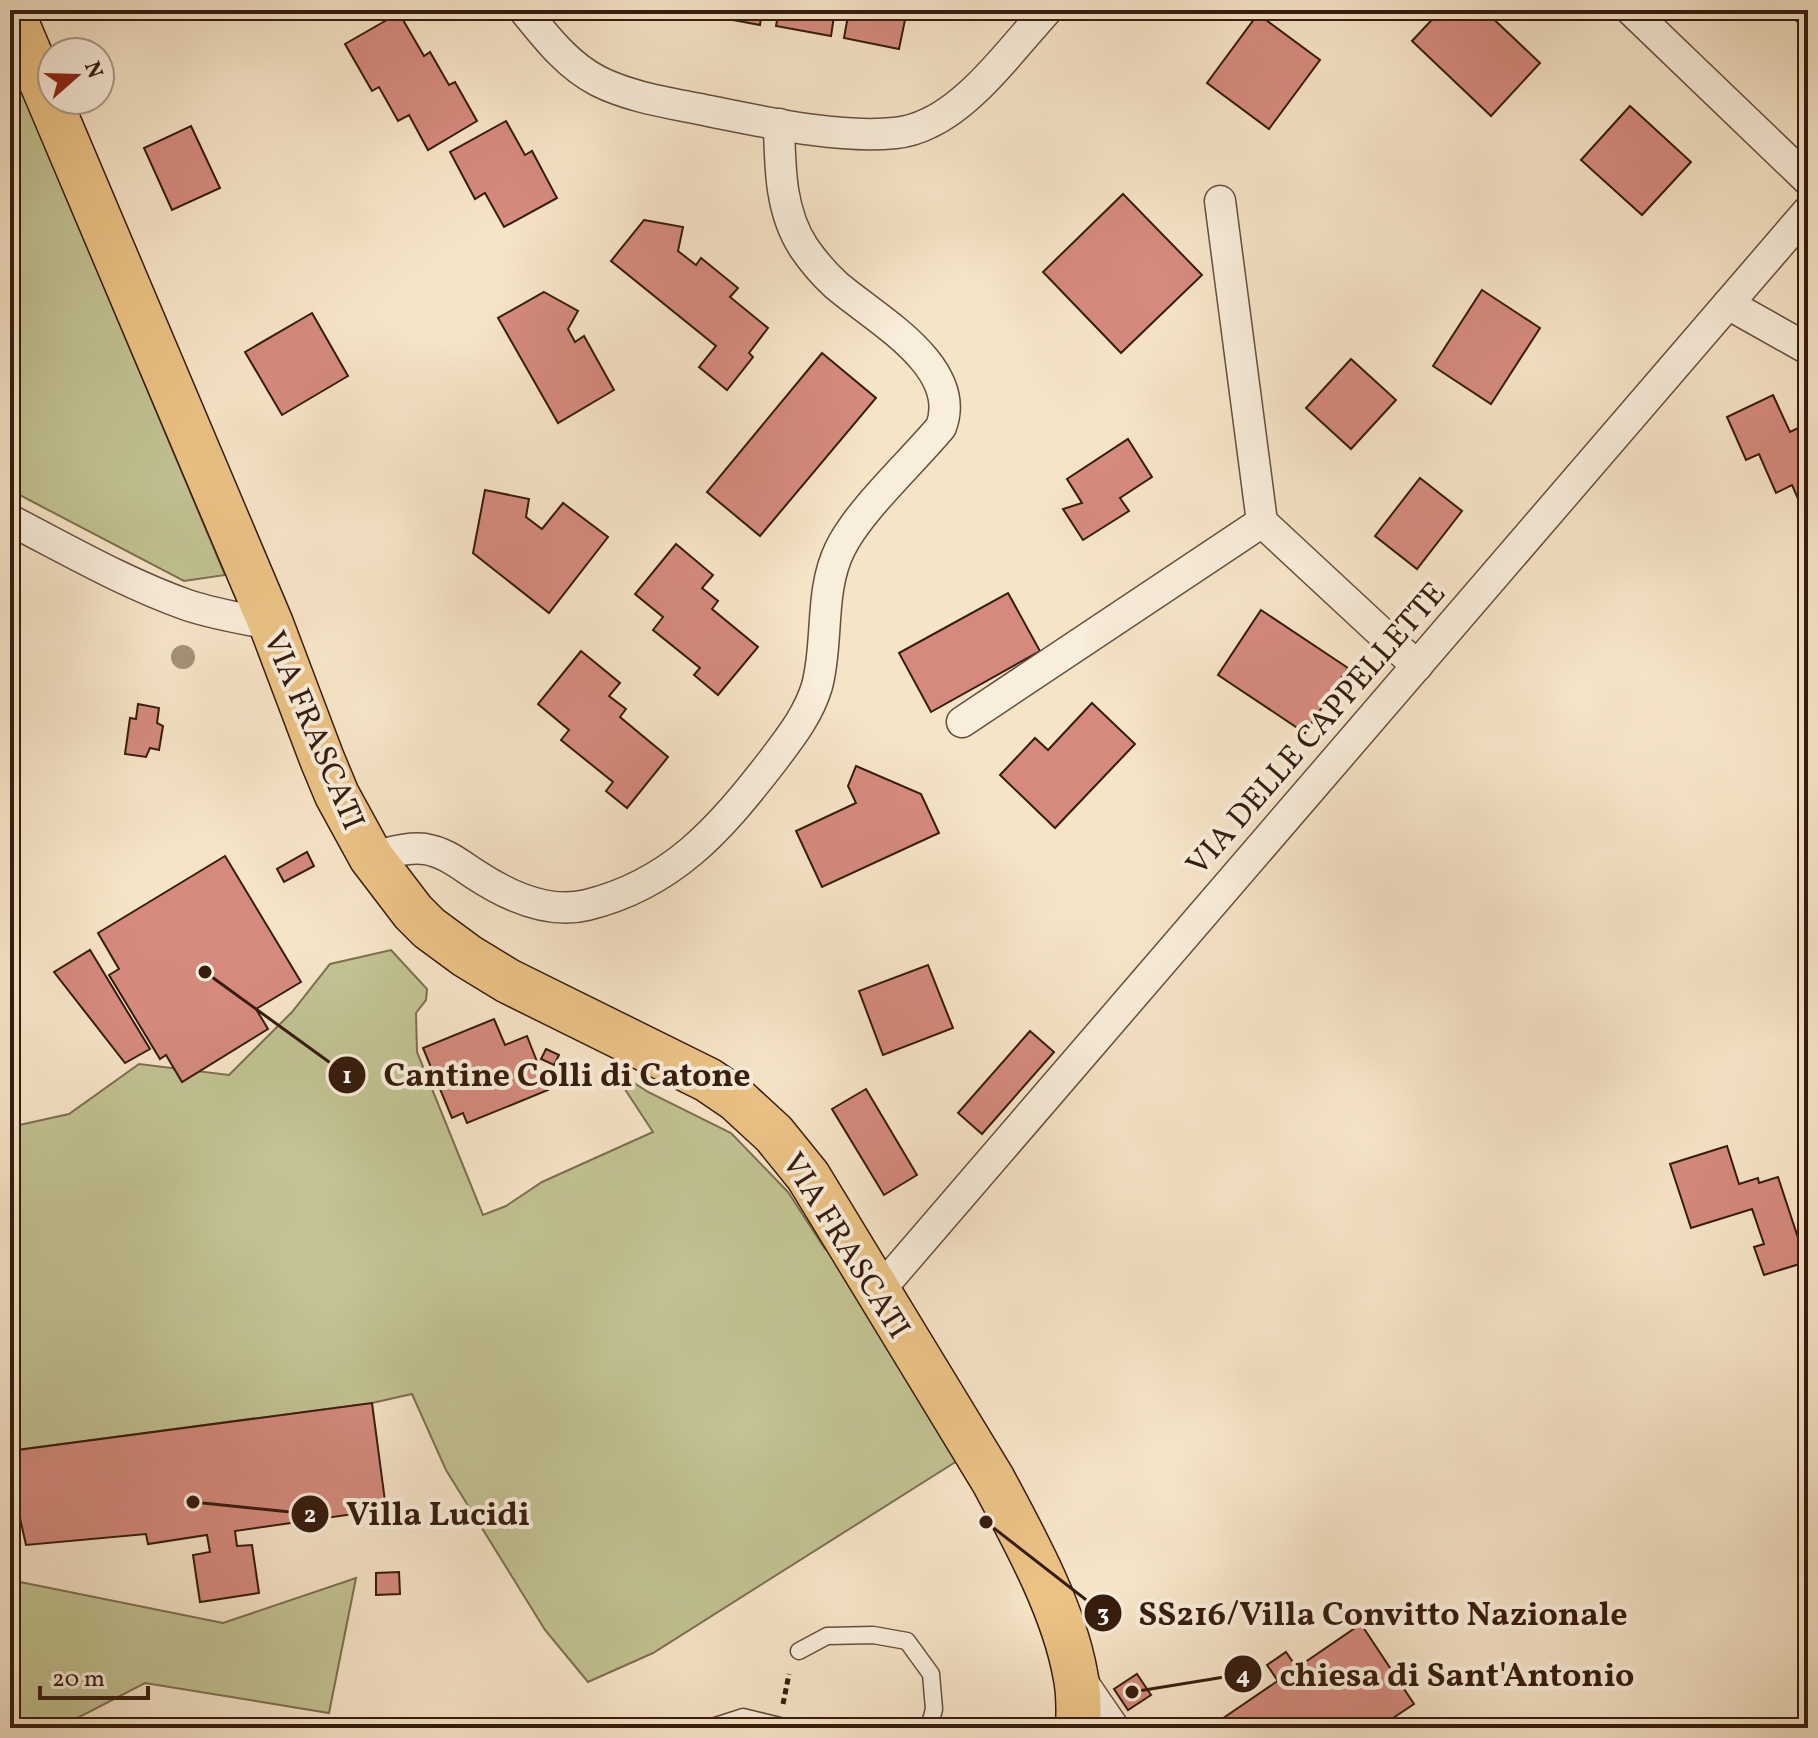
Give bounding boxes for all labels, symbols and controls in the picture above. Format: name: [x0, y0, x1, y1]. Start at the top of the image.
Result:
north arrow: [36, 36, 116, 116]
text: N: [75, 57, 110, 83]
street label: VIA DELLE CAPPELLETTE: [1177, 574, 1457, 886]
street label: VIA FRASCATI: [251, 625, 374, 837]
callout: Cantine Colli di Catone: [327, 1046, 767, 1104]
text: Cantine Colli di Catone: [383, 1054, 751, 1101]
text: 1: [342, 1060, 352, 1094]
street label: VIA FRASCATI: [770, 1145, 919, 1348]
callout: Villa Lucidi: [290, 1485, 546, 1543]
text: Villa Lucidi: [346, 1493, 530, 1540]
text: 2: [304, 1499, 316, 1533]
callout: SS216/Villa Convitto Nazionale: [1083, 1584, 1644, 1642]
text: SS216/Villa Convitto Nazionale: [1138, 1593, 1628, 1640]
text: 3: [1097, 1598, 1109, 1632]
callout: chiesa di Sant'Antonio: [1223, 1645, 1650, 1703]
scale bar: [40, 1650, 148, 1700]
text: chiesa di Sant'Antonio: [1279, 1654, 1635, 1701]
text: 4: [1236, 1660, 1250, 1694]
text: 20 m: [52, 1663, 105, 1697]

